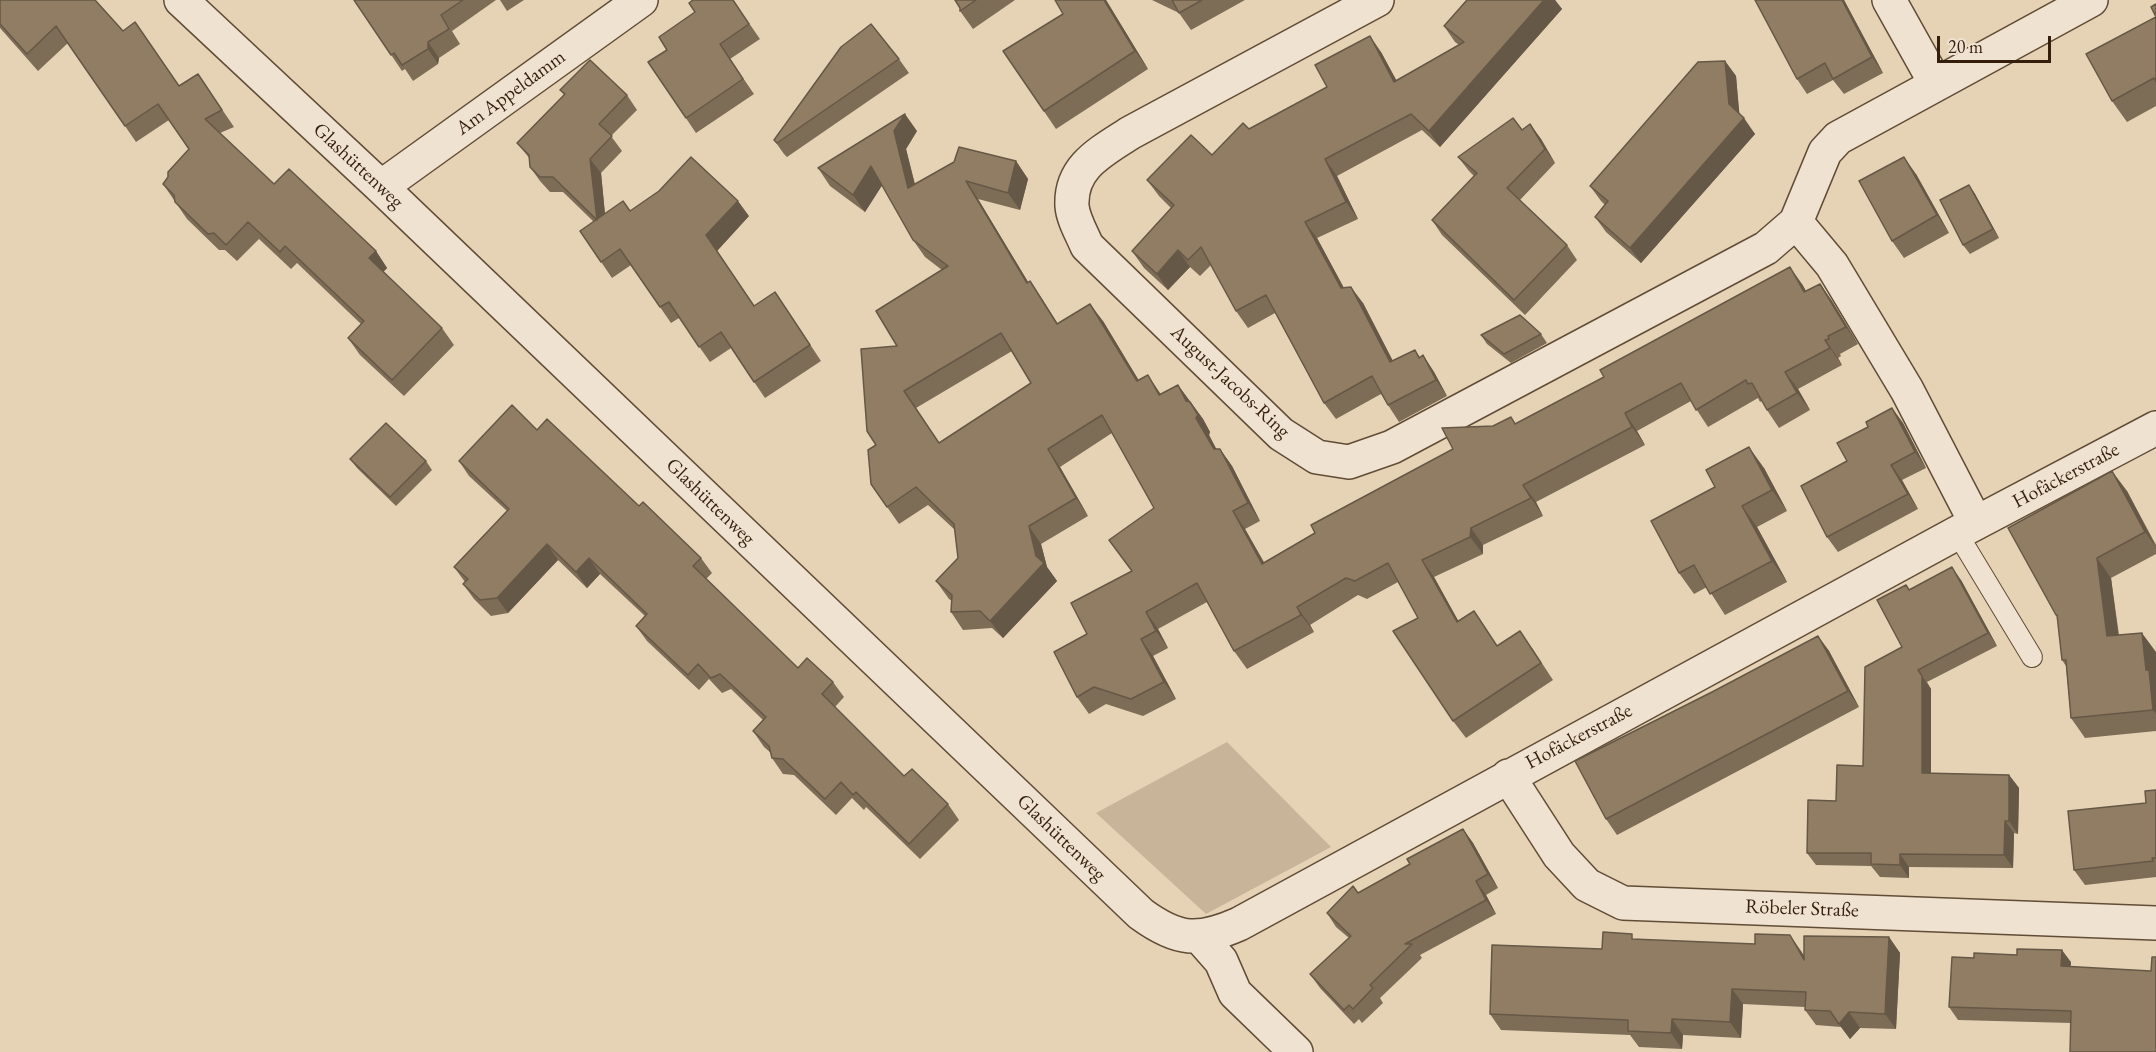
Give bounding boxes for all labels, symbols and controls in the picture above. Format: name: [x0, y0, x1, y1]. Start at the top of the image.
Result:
scale bar: [1940, 24, 2054, 62]
text: 20 m: [1948, 35, 1983, 58]
street label: Am Appeldamm: [451, 45, 571, 141]
street label: Glashüttenweg: [308, 118, 408, 214]
street label: August-Jacobs-Ring: [1165, 320, 1295, 444]
street label: Hofäckerstraße: [2009, 438, 2123, 514]
street label: Glashüttenweg: [660, 454, 760, 550]
street label: Hofäckerstraße: [1522, 699, 1636, 775]
street label: Glashüttenweg: [1011, 790, 1111, 886]
street label: Röbeler Straße: [1745, 895, 1859, 923]

